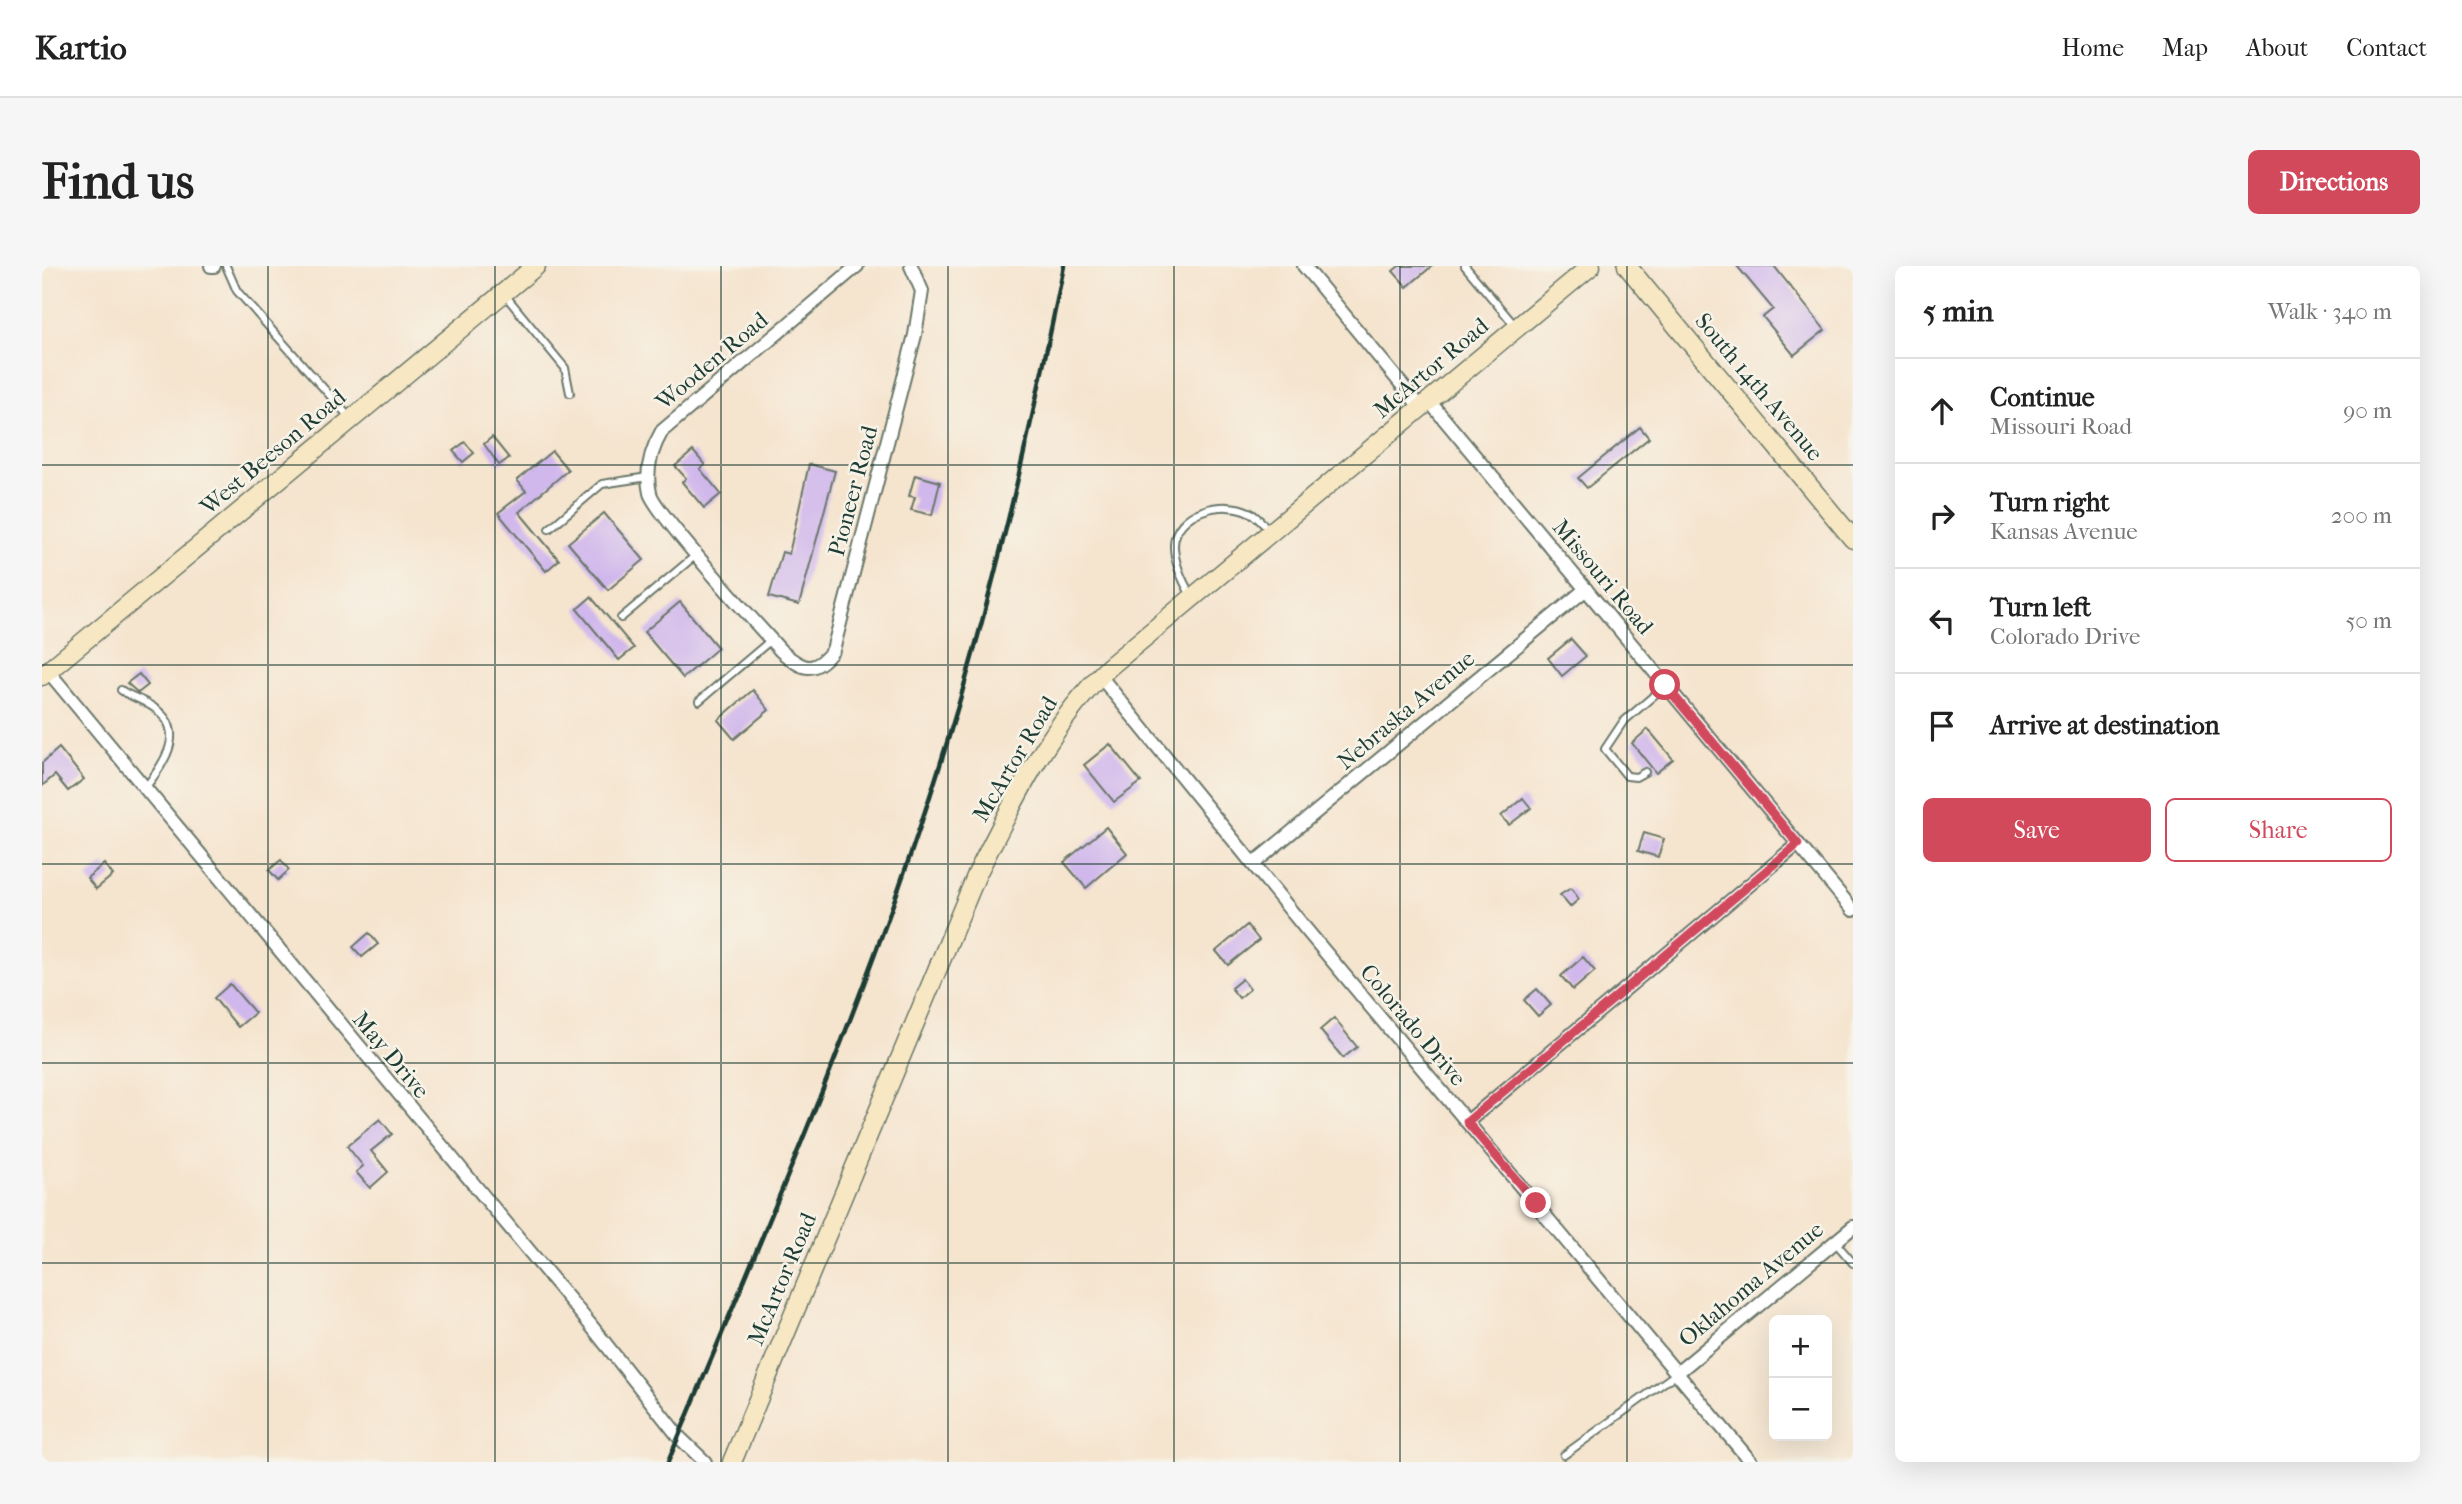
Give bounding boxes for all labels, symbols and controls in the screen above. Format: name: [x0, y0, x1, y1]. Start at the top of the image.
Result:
text: Kartio: [35, 29, 127, 68]
text: Home: [2062, 34, 2124, 62]
text: Map: [2162, 34, 2208, 62]
text: About: [2246, 34, 2308, 62]
text: Contact: [2346, 34, 2427, 62]
button: Directions: [2248, 150, 2420, 214]
text: Find us: [42, 153, 194, 211]
text: 5 min: [1923, 294, 1994, 329]
text: Walk · 340 m: [2268, 298, 2392, 325]
street label: Wooden Road: [650, 306, 774, 416]
street label: South 14th Avenue: [1689, 308, 1829, 466]
street label: McArtor Road: [1368, 312, 1494, 424]
text: Continue: [1990, 382, 2095, 413]
street label: West Beeson Road: [194, 383, 351, 521]
icon: ahead: [1923, 392, 1961, 430]
text: 90 m: [2343, 397, 2392, 424]
text: Missouri Road: [1990, 413, 2132, 440]
street label: Pioneer Road: [823, 422, 883, 559]
text: Turn right: [1990, 487, 2110, 518]
icon: right: [1923, 497, 1961, 535]
text: 200 m: [2331, 502, 2392, 529]
street label: Missouri Road: [1547, 514, 1659, 640]
text: Kansas Avenue: [1990, 518, 2138, 545]
text: Turn left: [1990, 592, 2091, 623]
icon: left: [1923, 602, 1961, 640]
text: 50 m: [2345, 607, 2392, 634]
text: Colorado Drive: [1990, 623, 2140, 650]
street label: Nebraska Avenue: [1332, 645, 1480, 775]
route start: [1649, 669, 1680, 700]
street label: McArtor Road: [967, 691, 1063, 827]
icon: arrive: [1923, 707, 1961, 745]
text: Arrive at destination: [1990, 710, 2220, 741]
button: Save: [1923, 798, 2151, 862]
button: Share: [2165, 798, 2392, 862]
street label: Colorado Drive: [1354, 959, 1472, 1091]
street label: May Drive: [347, 1006, 435, 1104]
route end: [1520, 1187, 1551, 1218]
street label: McArtor Road: [742, 1208, 822, 1349]
street label: Oklahoma Avenue: [1673, 1216, 1829, 1352]
map controls: [1769, 1315, 1832, 1441]
button: +: [1769, 1315, 1832, 1378]
button: −: [1769, 1378, 1832, 1441]

